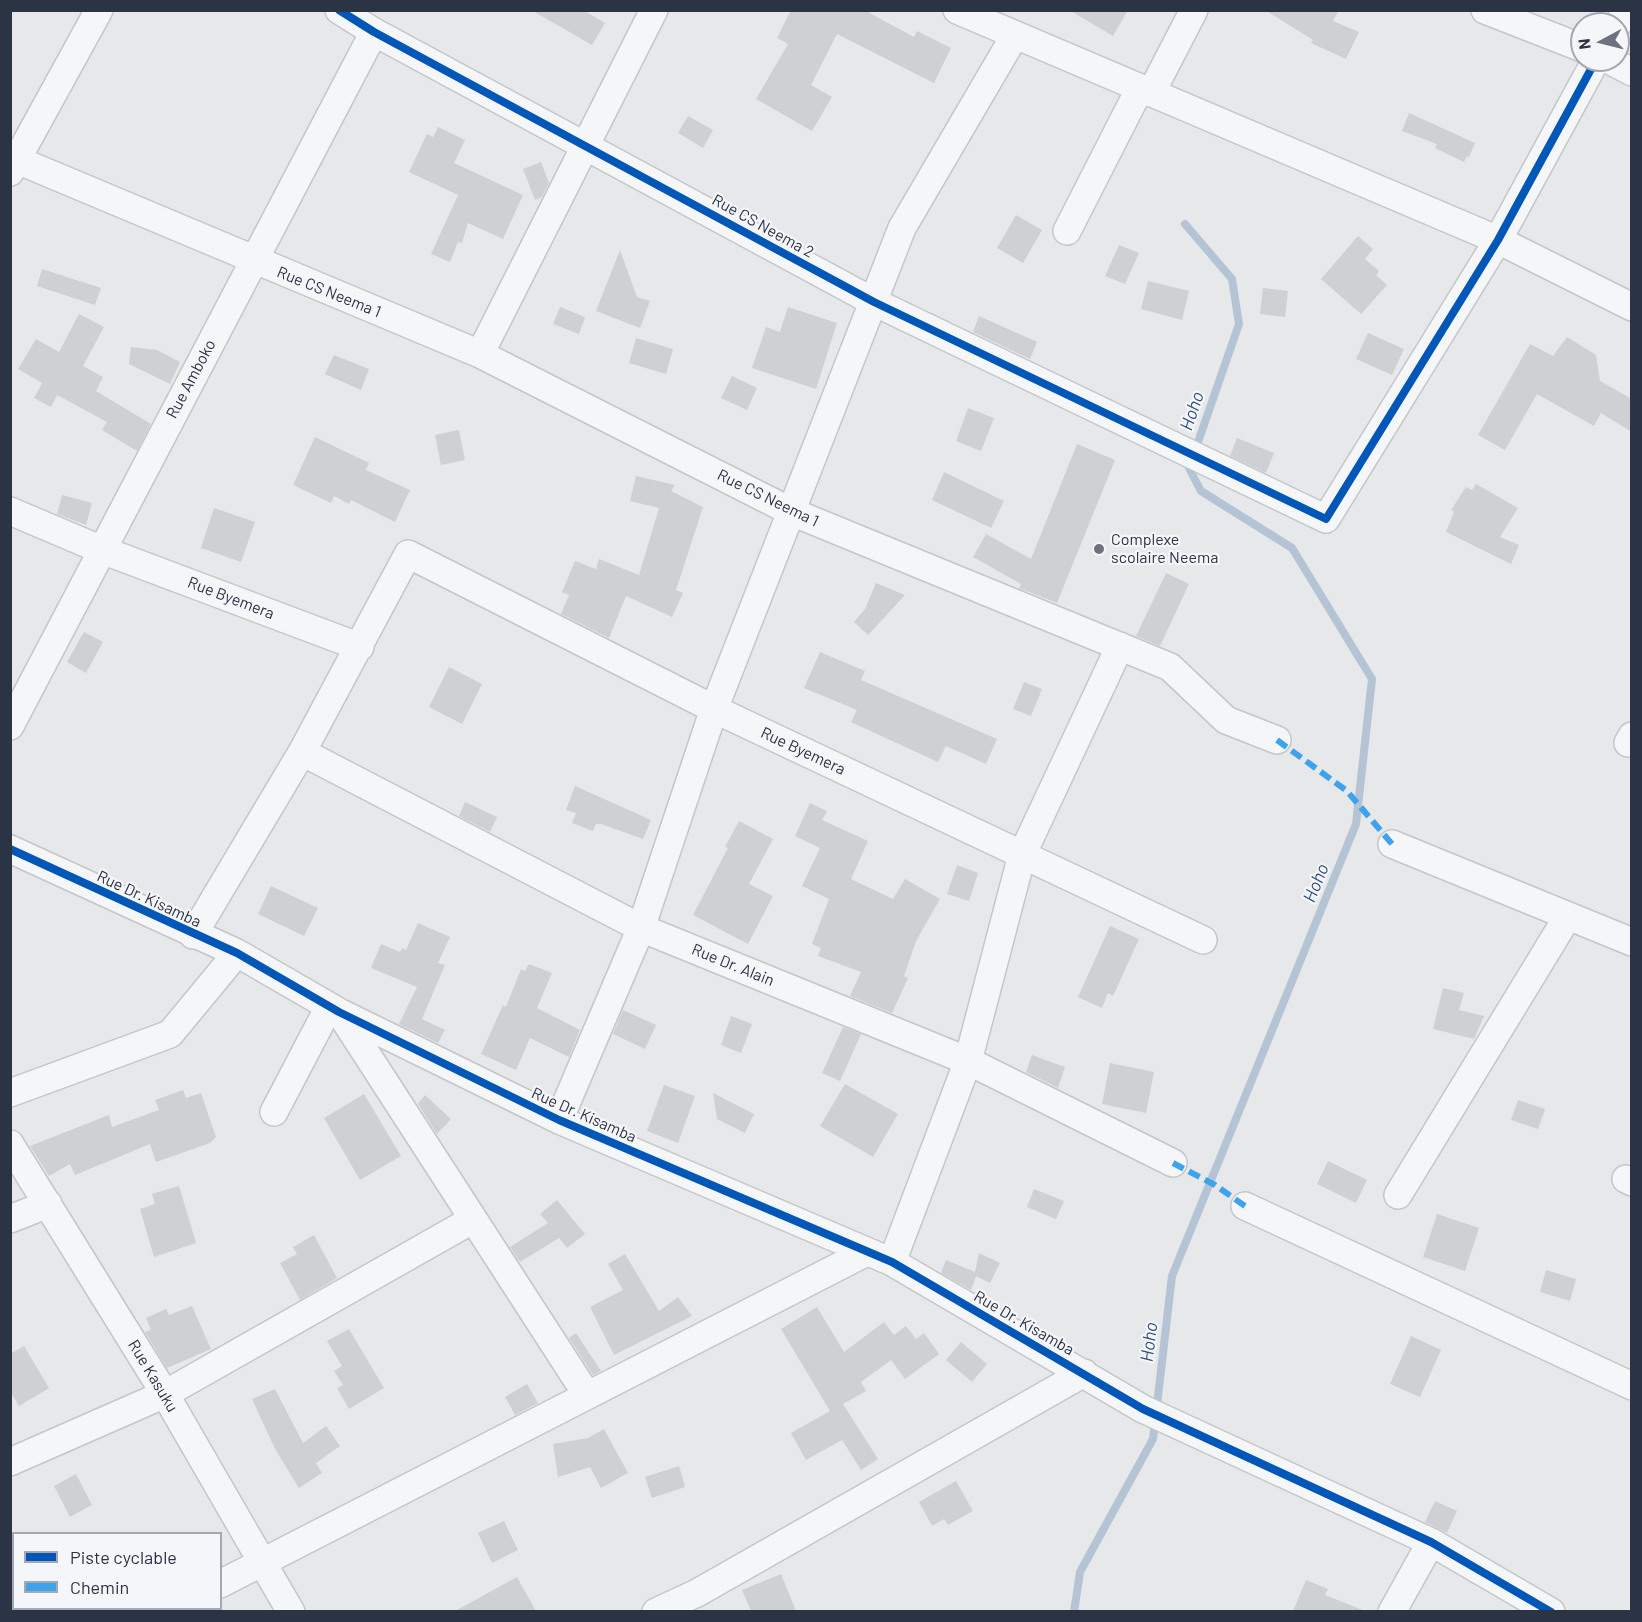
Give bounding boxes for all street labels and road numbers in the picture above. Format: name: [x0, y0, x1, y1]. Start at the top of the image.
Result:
street label: Rue CS Neema 2: [709, 190, 817, 262]
street label: Rue CS Neema 1: [274, 262, 384, 322]
street label: Rue Amboko: [162, 336, 220, 422]
street label: Rue CS Neema 1: [714, 465, 822, 531]
street label: Rue Byemera: [185, 573, 277, 623]
street label: Rue Byemera: [758, 723, 848, 779]
street label: Rue Dr. Kisamba: [94, 866, 204, 932]
street label: Rue Dr. Alain: [689, 940, 777, 990]
street label: Rue Dr. Kisamba: [529, 1083, 639, 1147]
street label: Rue Dr. Kisamba: [970, 1286, 1078, 1360]
street label: Rue Kasuku: [124, 1336, 182, 1416]

